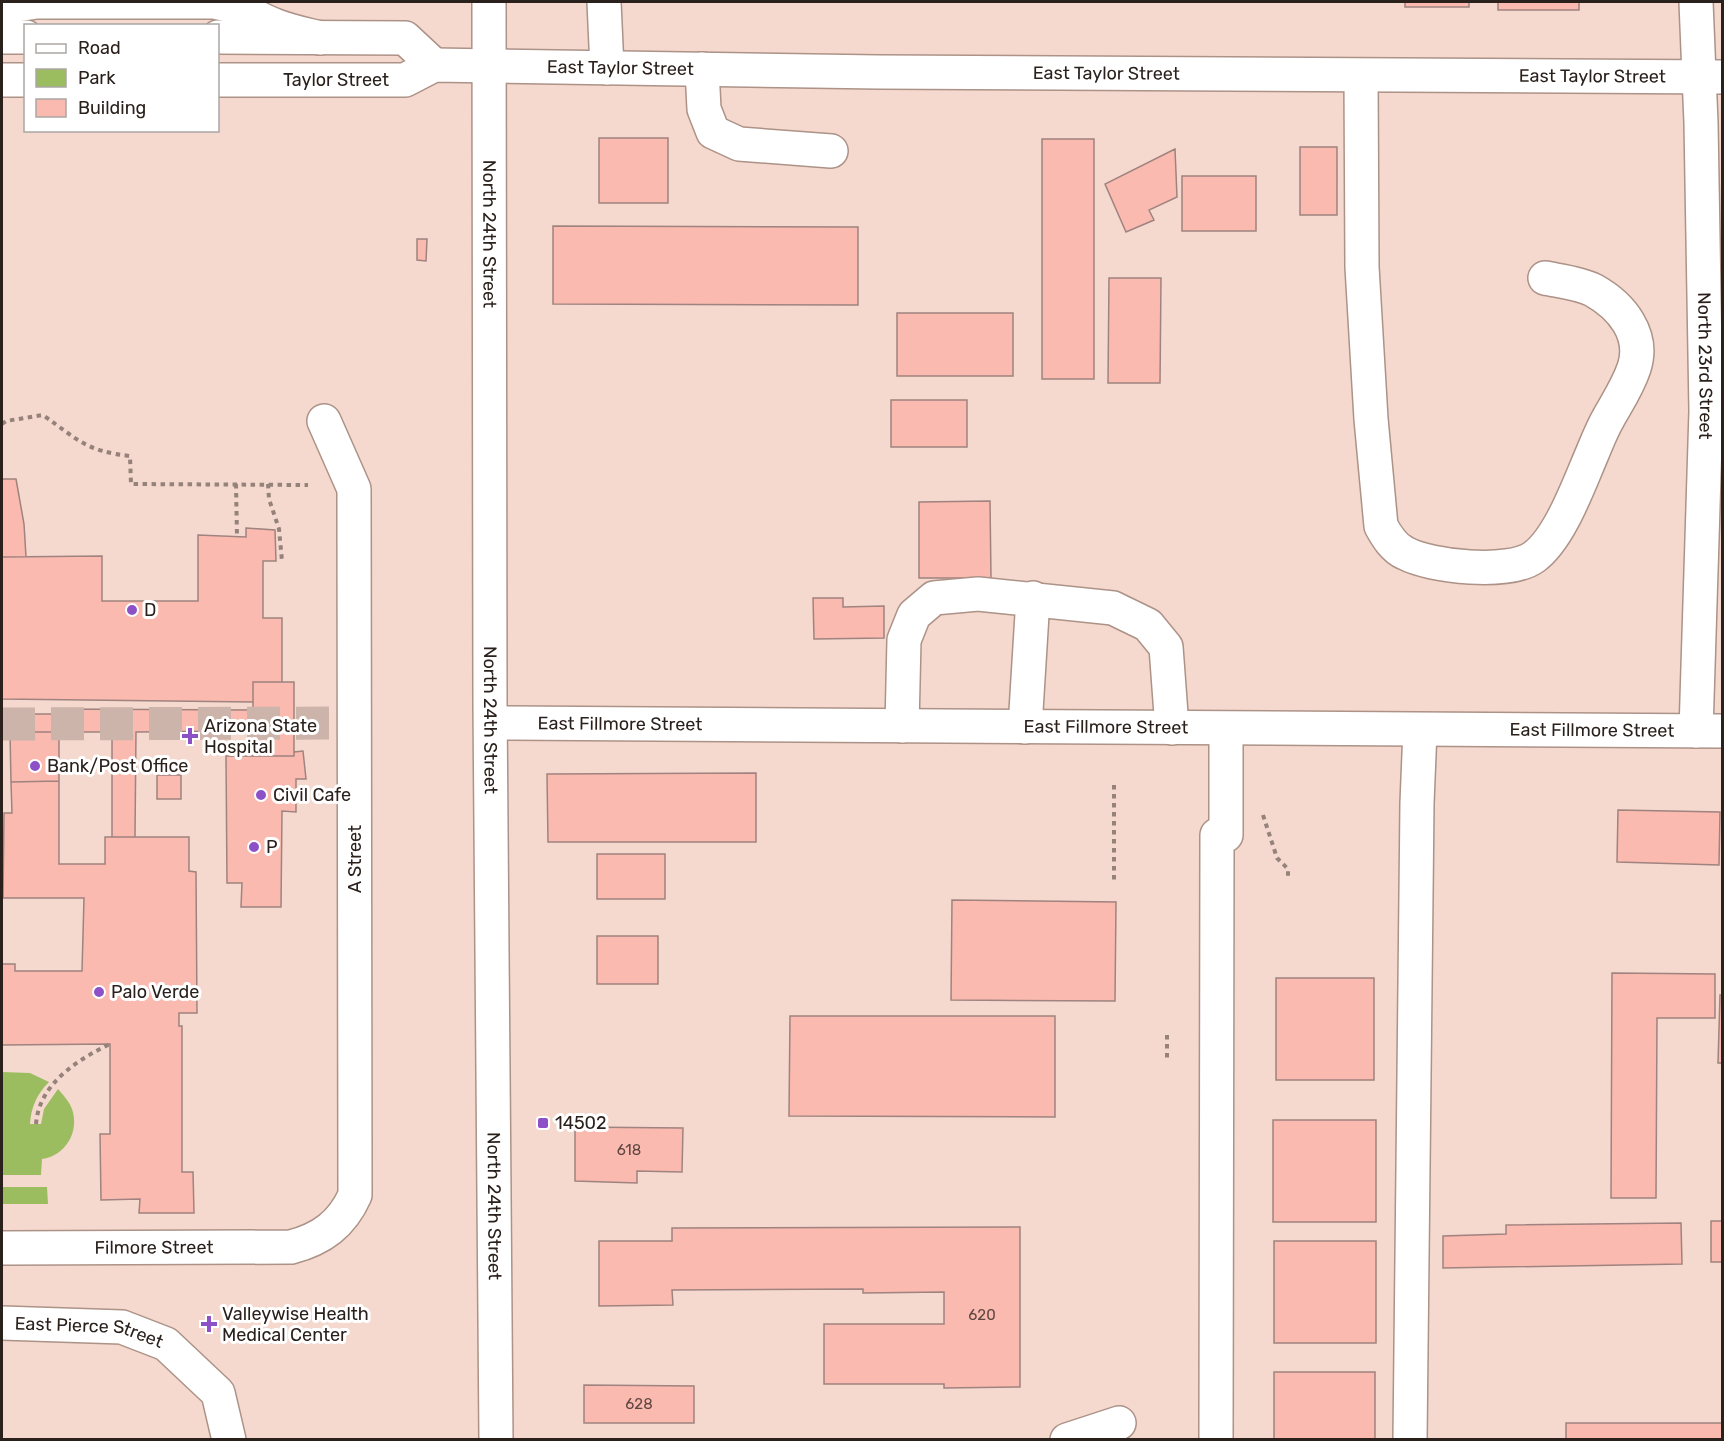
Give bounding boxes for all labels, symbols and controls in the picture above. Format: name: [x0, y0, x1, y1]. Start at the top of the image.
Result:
legend: [24, 24, 219, 132]
text: Road: [78, 37, 121, 59]
street label: East Taylor Street: [547, 56, 694, 80]
street label: East Taylor Street: [1033, 62, 1180, 85]
street label: East Taylor Street: [1519, 65, 1666, 88]
text: Park: [78, 67, 116, 89]
street label: Taylor Street: [283, 69, 389, 91]
text: Building: [78, 97, 146, 119]
street label: North 24th Street: [478, 160, 500, 308]
street label: North 23rd Street: [1693, 292, 1717, 440]
place label: D: [144, 599, 156, 621]
marker: D: [125, 603, 139, 617]
street label: North 24th Street: [479, 646, 502, 794]
street label: East Fillmore Street: [538, 712, 702, 735]
place label: Arizona State Hospital: [204, 715, 317, 758]
street label: East Fillmore Street: [1024, 715, 1188, 739]
street label: East Fillmore Street: [1510, 719, 1674, 742]
marker: Arizona State Hospital: [181, 727, 199, 745]
place label: Bank/Post Office: [47, 755, 188, 777]
marker: Bank/Post Office: [28, 759, 42, 773]
place label: Civil Cafe: [273, 784, 351, 806]
marker: Civil Cafe: [254, 788, 268, 802]
street label: A Street: [344, 825, 366, 893]
place label: P: [266, 836, 278, 858]
marker: P: [247, 840, 261, 854]
place label: Palo Verde: [111, 981, 199, 1003]
marker: Palo Verde: [92, 985, 106, 999]
place label: 14502: [555, 1112, 607, 1134]
marker: 14502: [536, 1116, 550, 1130]
street label: North 24th Street: [482, 1132, 506, 1280]
house number: 618: [617, 1141, 641, 1159]
street label: Filmore Street: [95, 1236, 213, 1259]
place label: Valleywise Health Medical Center: [222, 1303, 369, 1346]
house number: 620: [968, 1306, 996, 1324]
street label: East Pierce Street: [14, 1312, 166, 1353]
marker: Valleywise Health Medical Center: [200, 1315, 218, 1333]
house number: 628: [625, 1395, 653, 1413]

